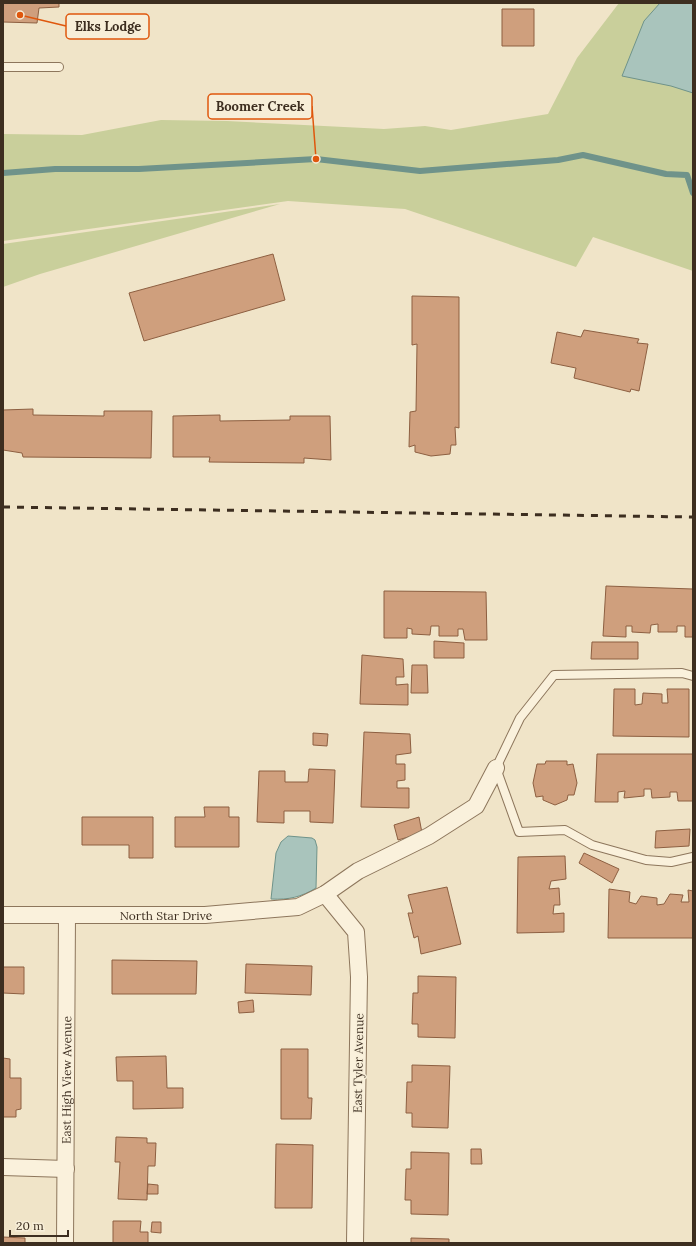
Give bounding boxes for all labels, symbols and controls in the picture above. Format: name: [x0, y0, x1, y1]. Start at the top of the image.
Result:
callout: Elks Lodge: [66, 14, 149, 39]
text: Elks Lodge: [75, 18, 141, 35]
callout: Boomer Creek: [208, 94, 312, 119]
text: Boomer Creek: [216, 98, 305, 115]
street label: North Star Drive: [120, 907, 213, 923]
street label: East Tyler Avenue: [350, 1012, 366, 1113]
street label: East High View Avenue: [58, 1015, 74, 1144]
scale bar: [10, 1212, 68, 1238]
text: 20 m: [16, 1218, 44, 1233]

